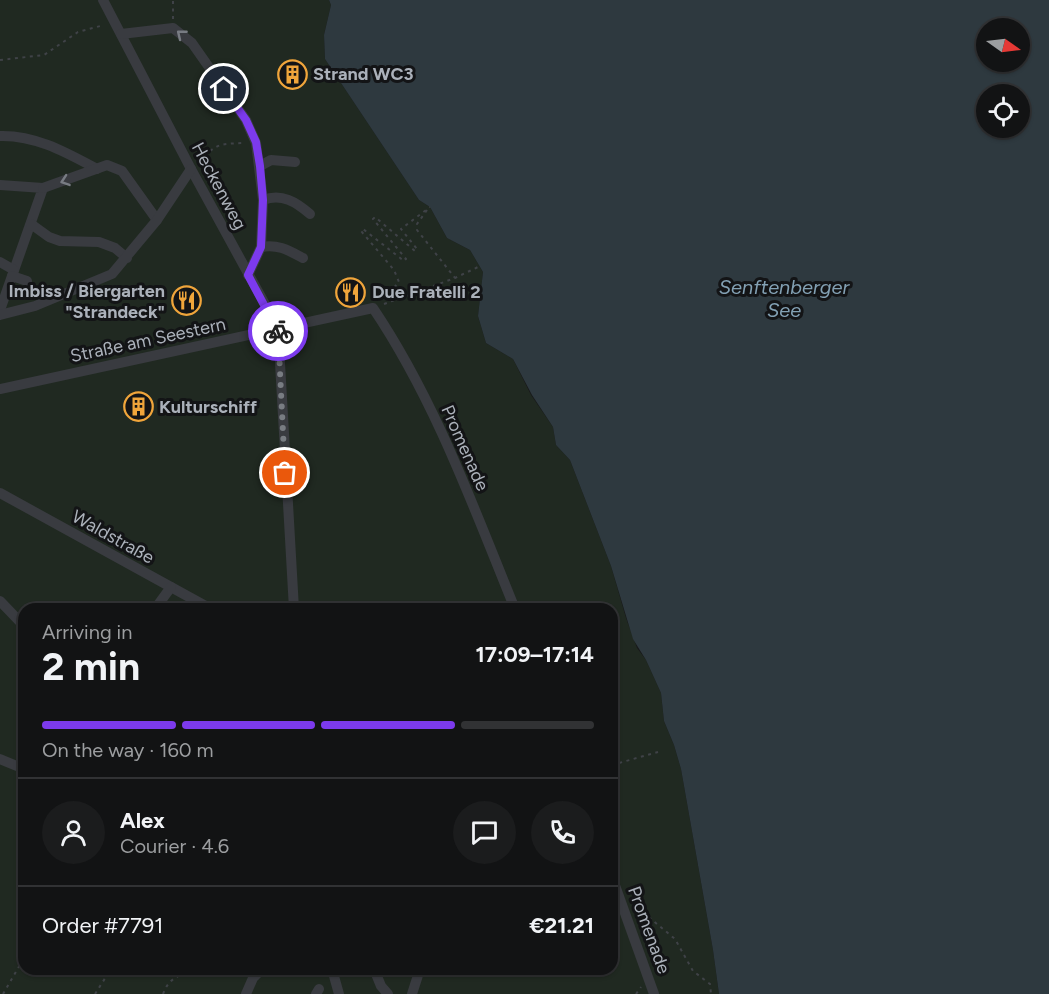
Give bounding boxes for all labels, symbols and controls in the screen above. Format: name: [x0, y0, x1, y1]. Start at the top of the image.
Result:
north arrow: [976, 18, 1030, 72]
map controls: [976, 18, 1030, 138]
one-way arrow: [177, 31, 188, 42]
building icon: Strand WC3: [276, 58, 308, 90]
pin: [198, 63, 249, 114]
place label: Strand WC3: [313, 63, 414, 85]
icon: home: [207, 72, 240, 105]
button: locate: [976, 84, 1030, 138]
street label: Heckenweg: [187, 139, 251, 233]
one-way arrow: [60, 174, 71, 187]
water label: Senftenberger See: [719, 275, 850, 322]
restaurant icon: Due Fratelli 2: [335, 276, 367, 308]
place label: Imbiss / Biergarten "Strandeck": [9, 280, 165, 323]
place label: Due Fratelli 2: [372, 281, 481, 303]
restaurant icon: Imbiss / Biergarten "Strandeck": [170, 285, 202, 317]
courier: [248, 301, 308, 361]
street label: Straße am Seestern: [68, 313, 228, 367]
icon: bike: [262, 315, 295, 348]
building icon: Kulturschiff: [122, 391, 154, 423]
place label: Kulturschiff: [159, 396, 258, 418]
street label: Promenade: [436, 402, 494, 494]
pin: [259, 447, 310, 498]
icon: bag: [268, 456, 301, 489]
street label: Waldstraße: [68, 505, 158, 569]
text: Arriving in: [42, 620, 132, 644]
text: 17:09–17:14: [475, 641, 594, 668]
text: 2 min: [42, 643, 140, 690]
text: On the way · 160 m: [42, 738, 214, 762]
button: person: [42, 801, 105, 864]
button: chat: [453, 801, 516, 864]
button: phone: [531, 801, 594, 864]
text: Alex: [120, 807, 165, 834]
text: Courier · 4.6: [120, 834, 229, 858]
street label: Promenade: [623, 883, 675, 977]
text: Order #7791: [42, 912, 163, 939]
text: €21.21: [529, 912, 594, 939]

